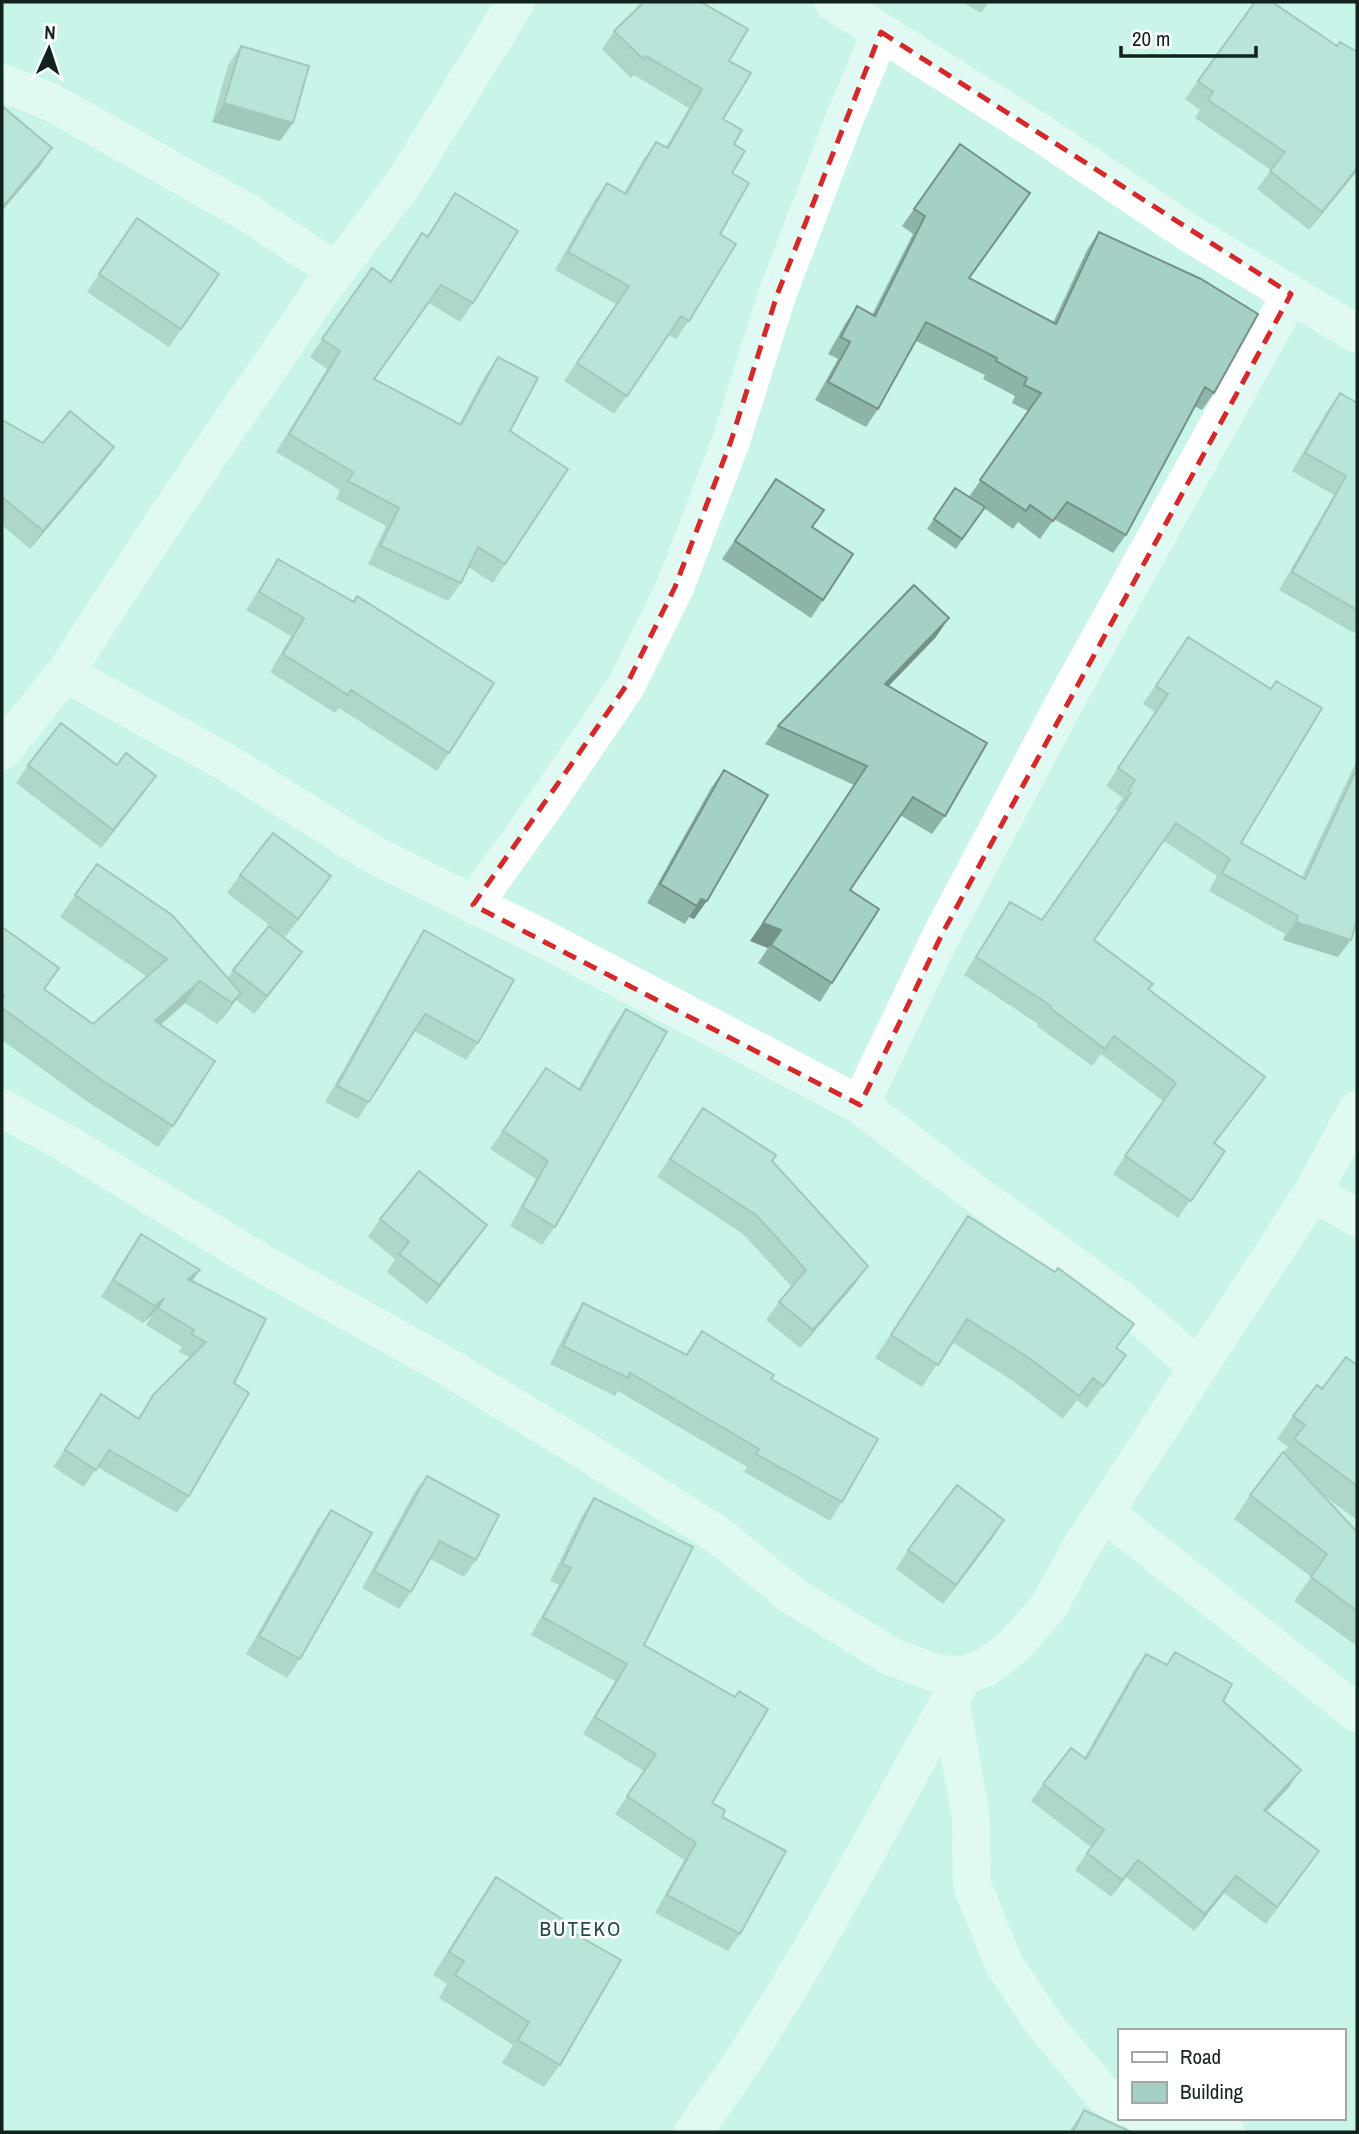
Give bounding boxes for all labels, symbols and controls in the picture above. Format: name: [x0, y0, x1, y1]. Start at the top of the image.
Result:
north arrow: [14, 14, 84, 84]
scale bar: [1121, 14, 1256, 58]
text: N: [44, 19, 56, 45]
text: 20 m: [1132, 24, 1170, 53]
district label: BUTEKO: [540, 1914, 622, 1943]
legend: [1118, 2029, 1345, 2120]
text: Road: [1180, 2042, 1221, 2071]
text: Building: [1180, 2077, 1244, 2106]

